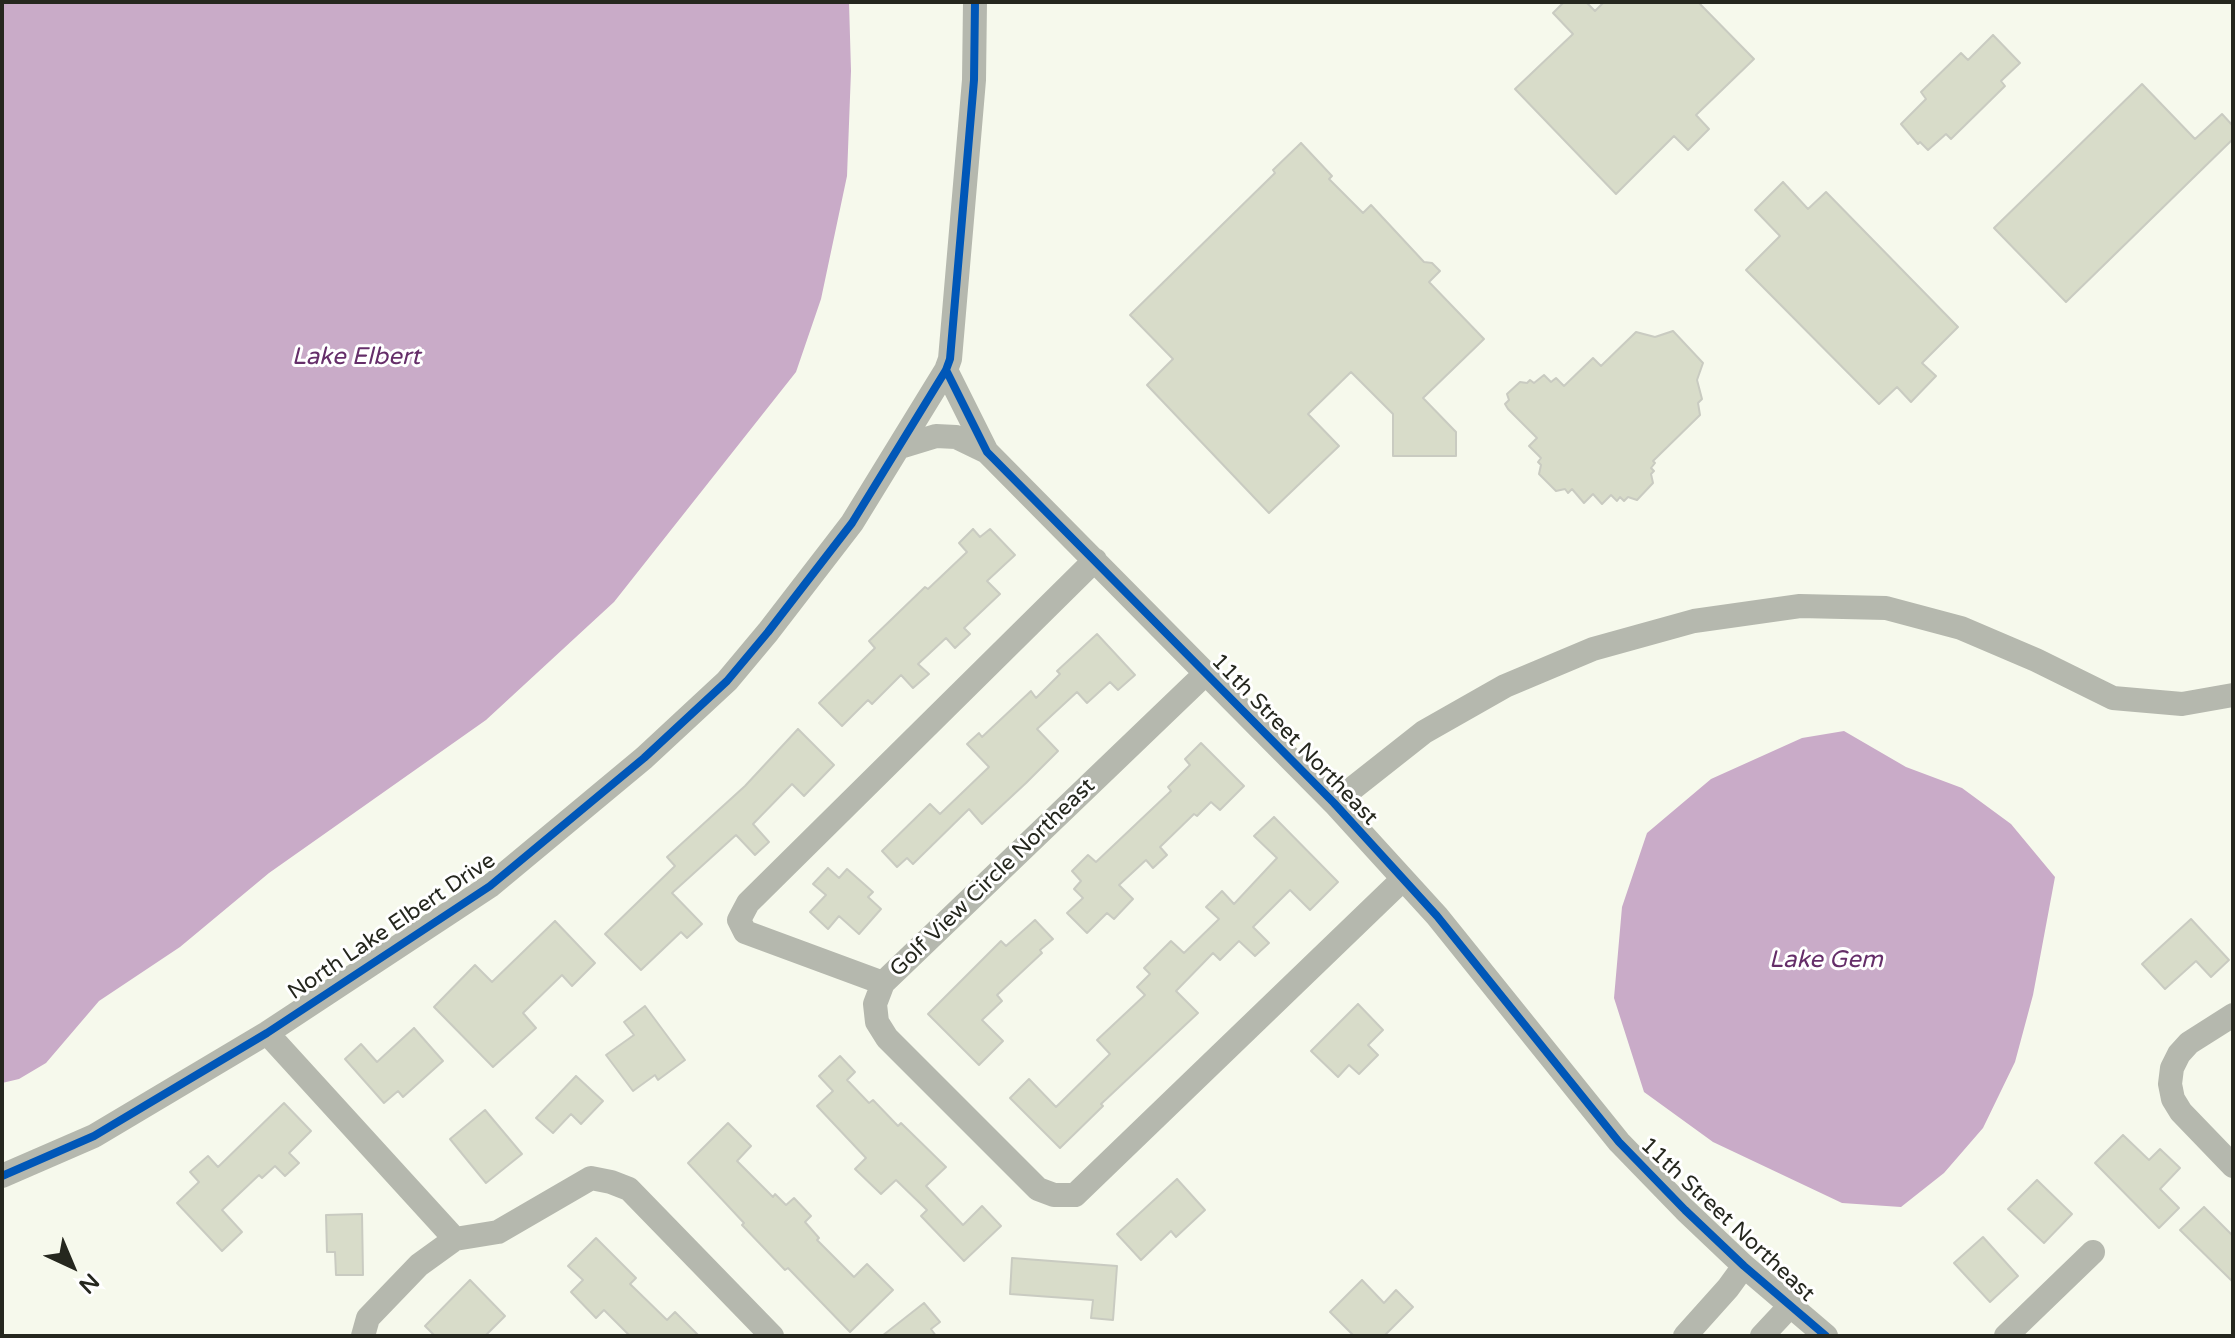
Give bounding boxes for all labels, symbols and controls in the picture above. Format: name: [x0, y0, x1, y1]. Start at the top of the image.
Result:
water label: Lake Elbert: [292, 344, 420, 372]
street label: 11th Street Northeast: [1205, 649, 1383, 831]
street label: Golf View Circle Northeast: [885, 773, 1101, 983]
street label: North Lake Elbert Drive: [283, 848, 501, 1006]
water label: Lake Gem: [1769, 947, 1883, 975]
street label: 11th Street Northeast: [1634, 1132, 1820, 1308]
north arrow: [32, 1226, 112, 1306]
text: N: [73, 1268, 104, 1299]

